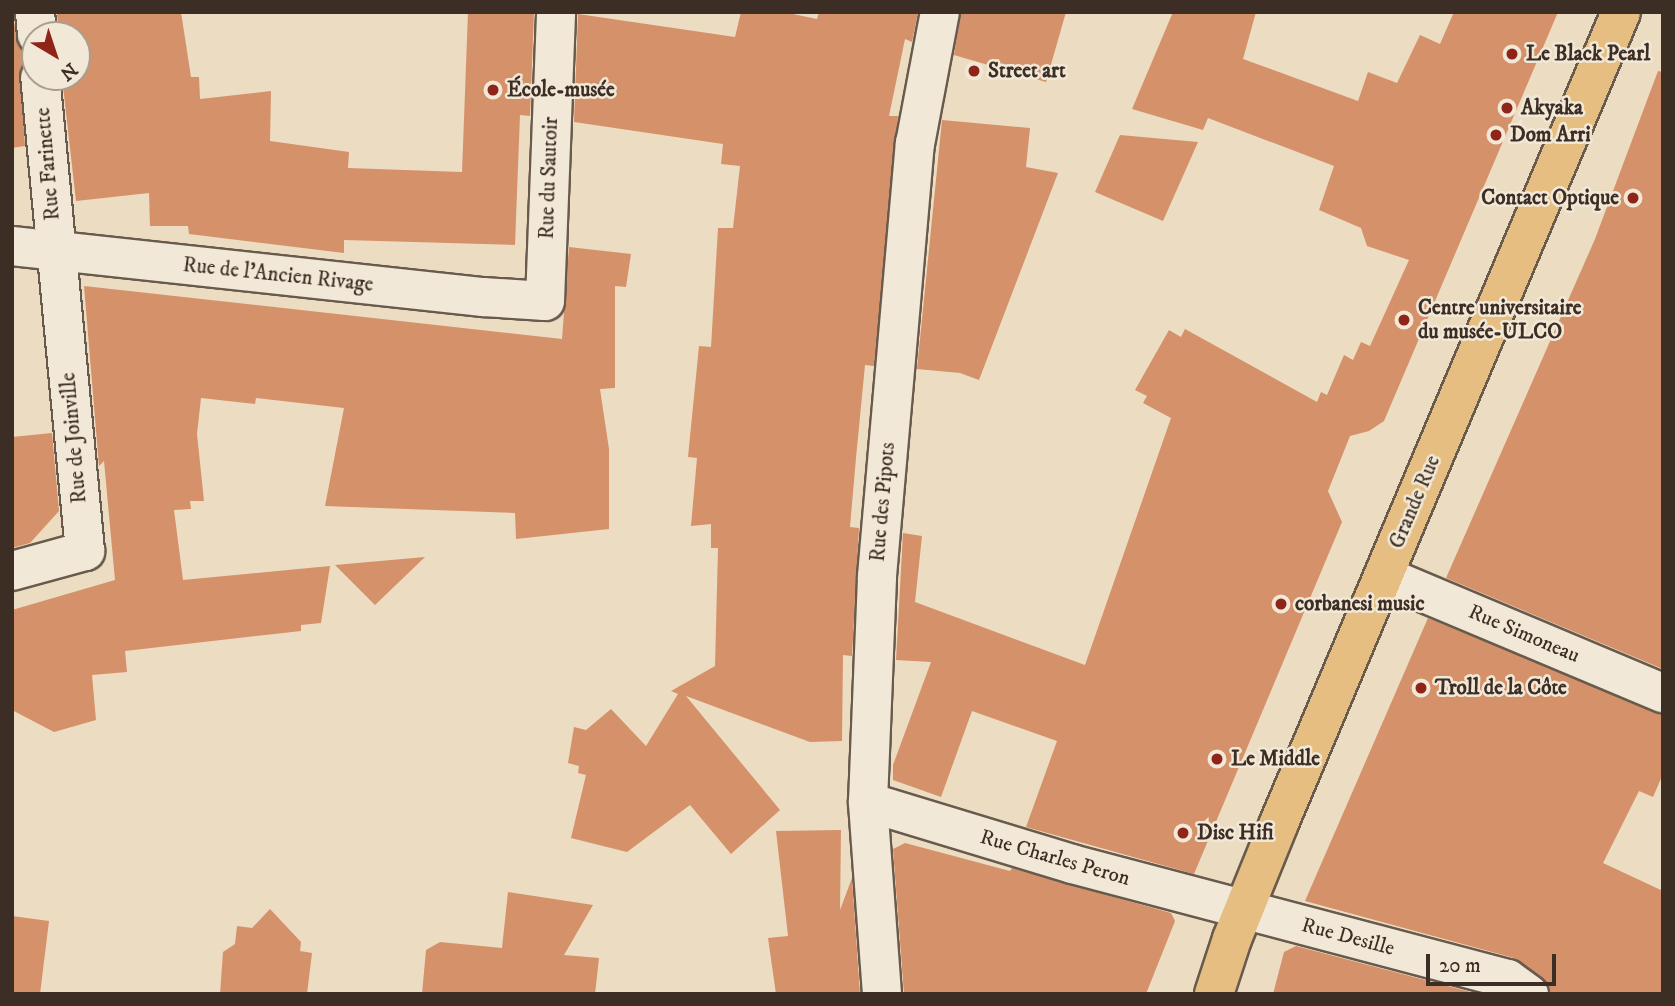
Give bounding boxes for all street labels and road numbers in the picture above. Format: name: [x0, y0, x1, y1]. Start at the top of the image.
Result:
street label: Rue Farinette: [31, 106, 65, 222]
street label: Rue du Sautoir: [534, 116, 564, 240]
street label: Rue de l'Ancien Rivage: [182, 252, 374, 298]
street label: Rue de Joinville: [56, 371, 92, 505]
street label: Rue des Pipots: [865, 441, 901, 563]
street label: Grande Rue: [1384, 452, 1446, 552]
street label: Rue Simoneau: [1465, 599, 1583, 669]
street label: Rue Charles Peron: [977, 825, 1133, 891]
street label: Rue Desille: [1299, 912, 1397, 962]

